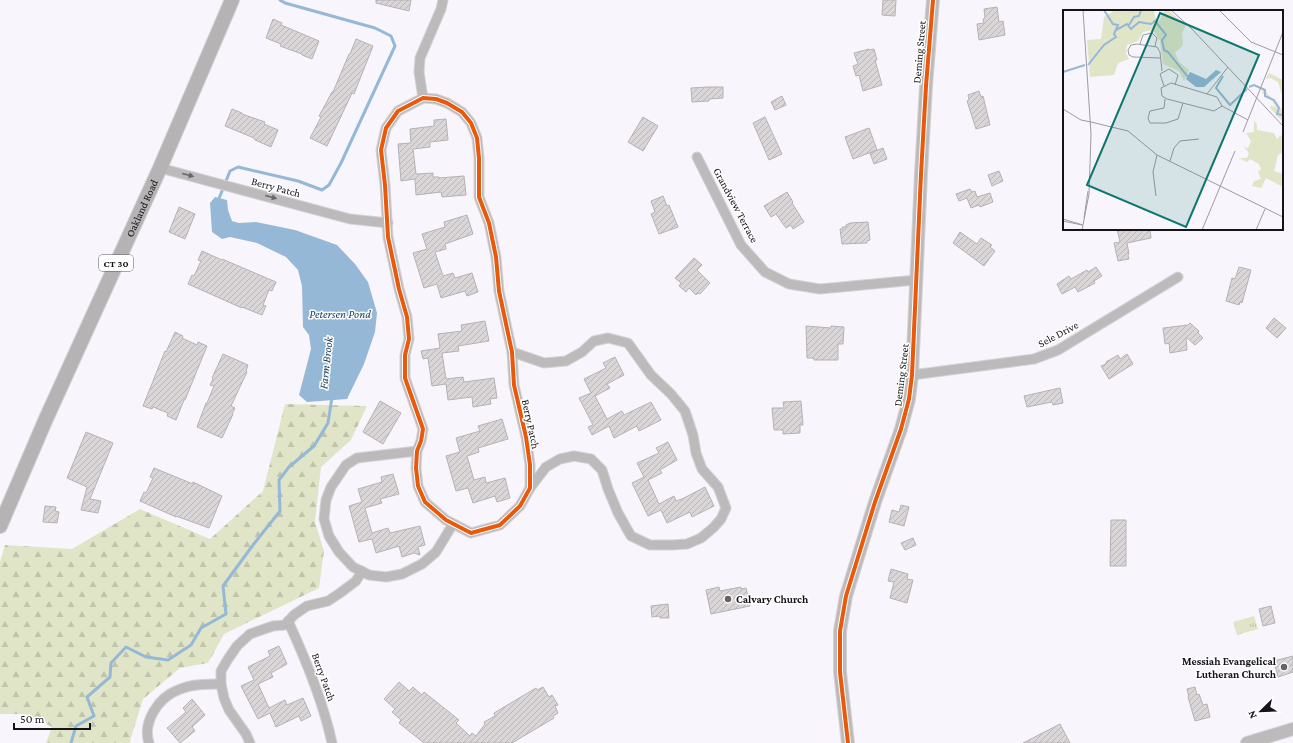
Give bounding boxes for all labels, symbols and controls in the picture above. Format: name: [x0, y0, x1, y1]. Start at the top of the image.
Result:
inset map: [1063, 10, 1283, 230]
street label: Deming Street: [910, 20, 929, 84]
street label: Grandview Terrace: [711, 166, 761, 245]
one-way arrow: [182, 172, 194, 178]
street label: Berry Patch: [250, 175, 302, 200]
street label: Oakland Road: [123, 177, 160, 239]
one-way arrow: [264, 195, 277, 201]
road number: CT 30: [99, 255, 133, 271]
water label: Petersen Pond: [309, 307, 371, 321]
street label: Sele Drive: [1036, 318, 1080, 350]
water label: Farm Brook: [316, 335, 336, 390]
street label: Deming Street: [891, 343, 912, 407]
street label: Berry Patch: [519, 398, 542, 450]
place label: Calvary Church: [736, 593, 809, 605]
marker: Calvary Church: [723, 594, 733, 604]
street label: Berry Patch: [309, 651, 338, 703]
place label: Messiah Evangelical Lutheran Church: [1182, 655, 1277, 680]
marker: Messiah Evangelical Lutheran Church: [1279, 662, 1289, 672]
north arrow: [1241, 691, 1281, 731]
scale bar: [14, 705, 90, 731]
text: N: [1245, 709, 1259, 721]
text: 50 m: [20, 712, 45, 726]

